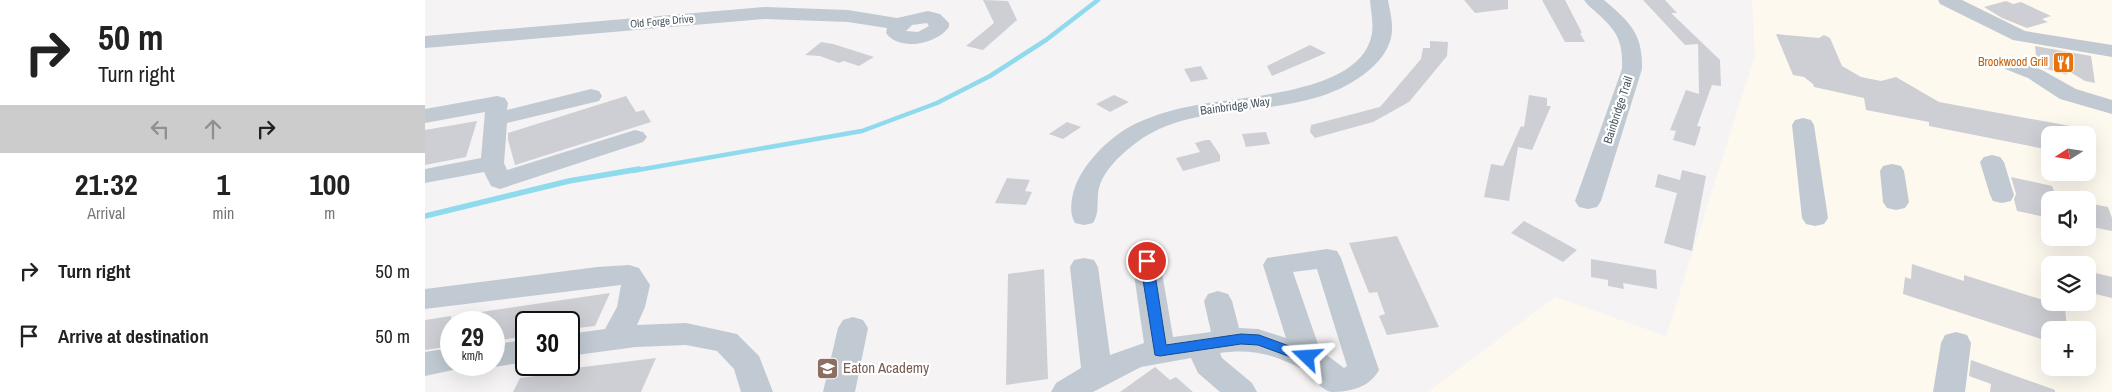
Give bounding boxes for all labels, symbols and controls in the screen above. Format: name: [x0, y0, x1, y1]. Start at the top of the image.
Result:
street label: Old Forge Drive: [630, 11, 694, 31]
text: 50 m: [98, 14, 163, 61]
icon: right: [15, 20, 80, 85]
restaurant icon: Brookwood Grill: [2052, 50, 2076, 74]
place label: Brookwood Grill: [1978, 54, 2048, 70]
text: Turn right: [98, 59, 175, 89]
street label: Bainbridge Trail: [1600, 74, 1636, 146]
street label: Bainbridge Way: [1199, 93, 1271, 119]
icon: left: [146, 115, 174, 143]
icon: ahead: [199, 115, 227, 143]
icon: right: [252, 115, 280, 143]
north arrow: [2041, 126, 2096, 181]
map controls: [2041, 126, 2096, 376]
text: 21:32: [75, 164, 138, 204]
text: 1: [217, 164, 230, 204]
text: 100: [309, 164, 350, 204]
button: sound: [2041, 191, 2096, 246]
text: Arrival: [87, 202, 125, 224]
text: min: [212, 202, 234, 224]
text: m: [324, 202, 335, 224]
pin: [1126, 240, 1168, 282]
icon: arrive: [1133, 247, 1161, 275]
button: layers: [2041, 256, 2096, 311]
icon: right: [15, 257, 43, 285]
text: Turn right: [58, 258, 130, 284]
text: 50 m: [375, 258, 410, 284]
speed limit sign: 30: [515, 311, 580, 376]
text: 29: [461, 320, 484, 354]
button: +: [2041, 321, 2096, 376]
icon: arrive: [15, 322, 43, 350]
text: Arrive at destination: [58, 323, 209, 349]
text: 50 m: [375, 323, 410, 349]
position arrow: [1280, 330, 1332, 382]
text: km/h: [462, 348, 483, 364]
school or university icon: Eaton Academy: [815, 356, 839, 380]
place label: Eaton Academy: [843, 357, 930, 378]

